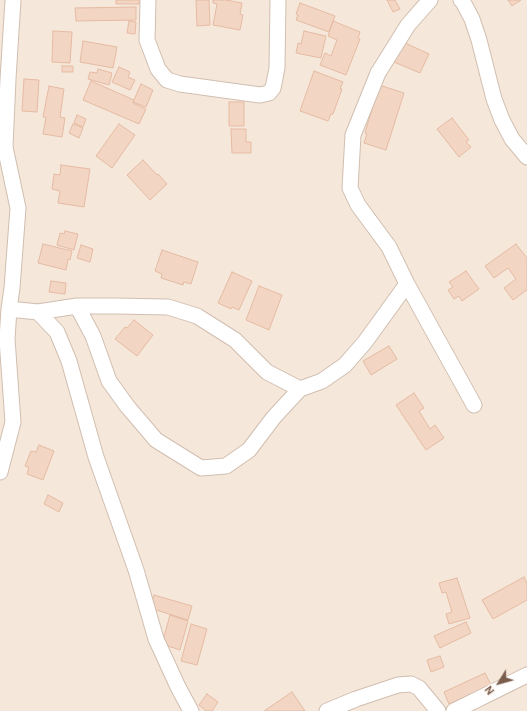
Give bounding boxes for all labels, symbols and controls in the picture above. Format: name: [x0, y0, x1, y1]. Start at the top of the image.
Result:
north arrow: [479, 663, 519, 703]
text: N: [481, 683, 497, 698]

